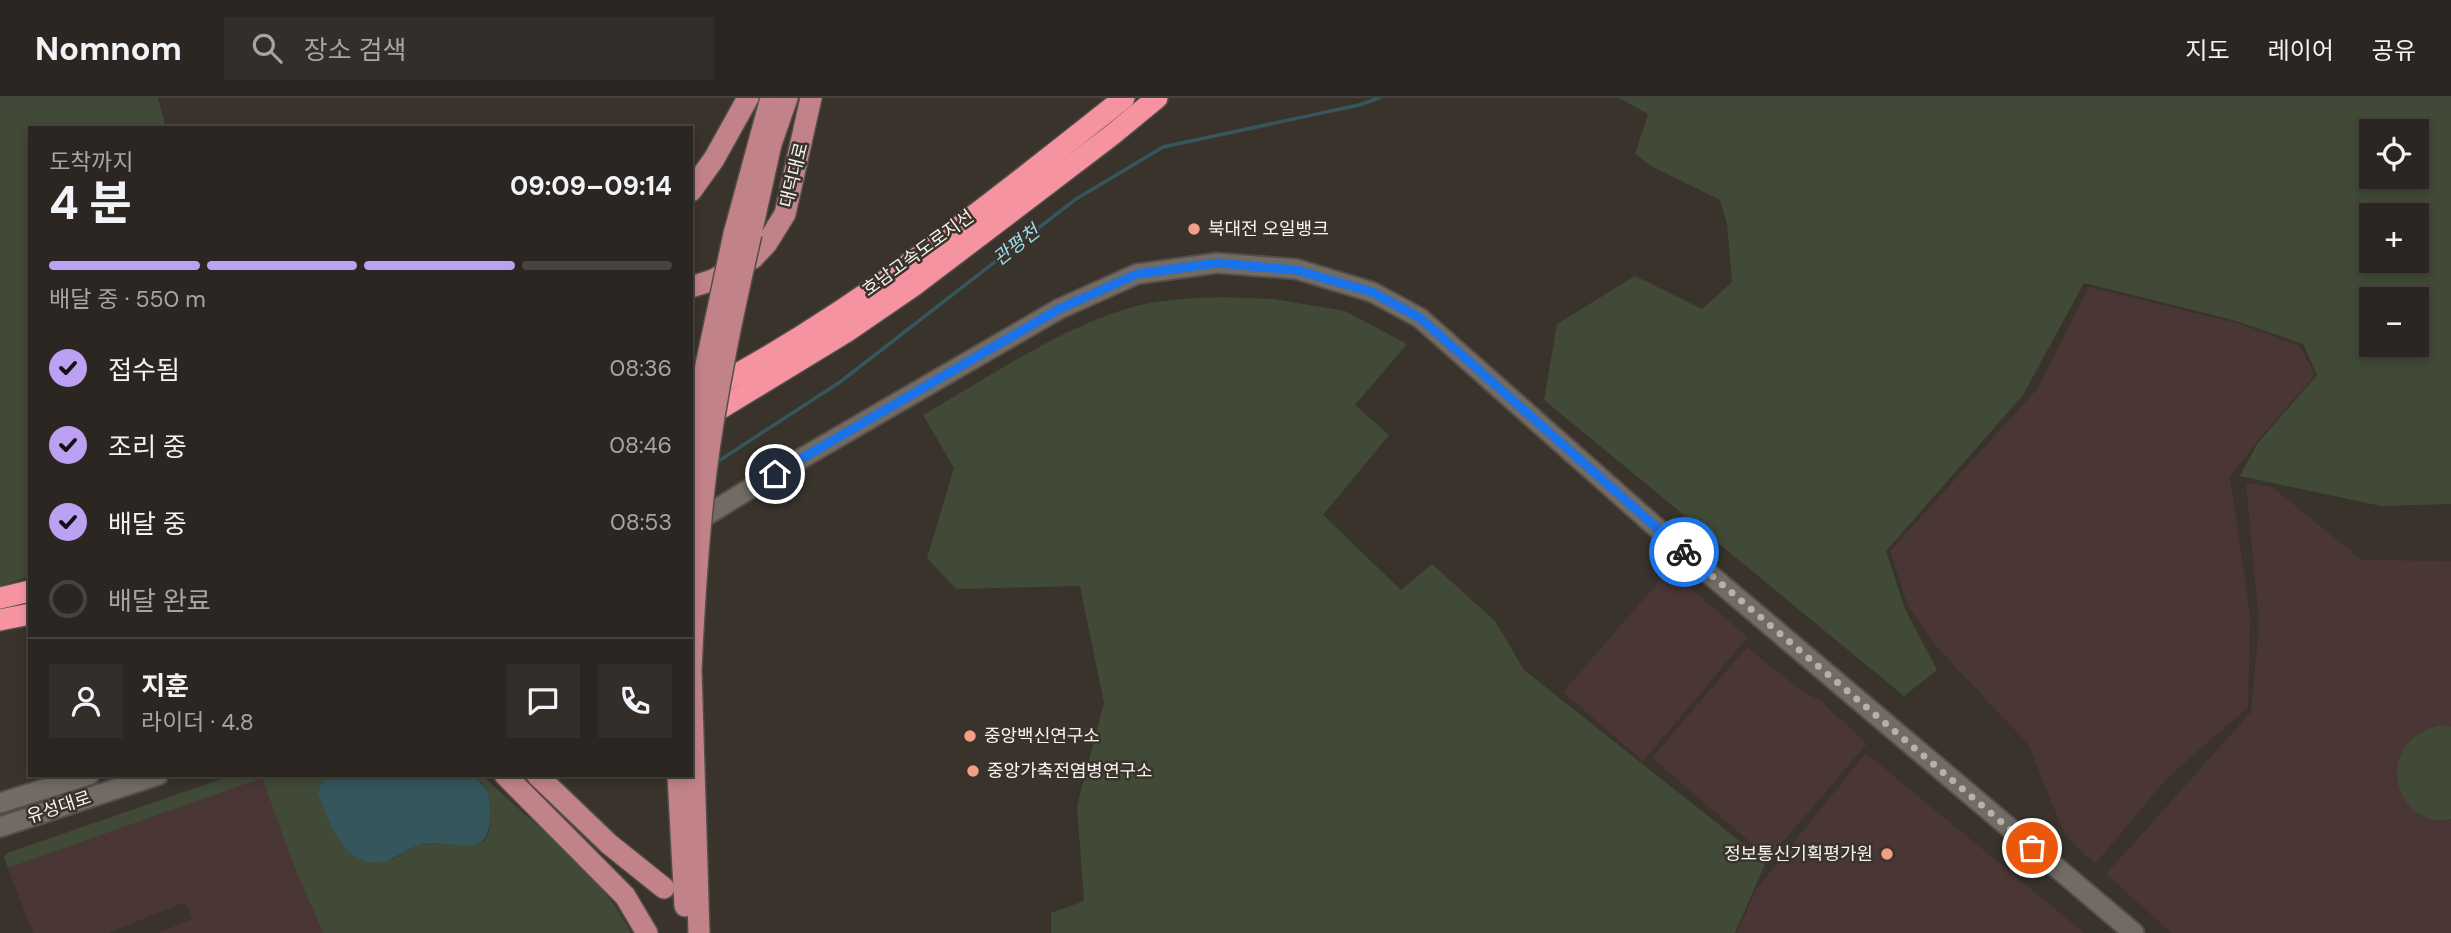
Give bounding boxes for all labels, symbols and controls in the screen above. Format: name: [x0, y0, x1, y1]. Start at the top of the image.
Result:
search box: [224, 17, 714, 80]
text: Nomnom: [35, 27, 182, 70]
icon: search: [248, 29, 286, 67]
text: 장소 검색: [304, 33, 406, 67]
text: 지도: [2185, 35, 2230, 66]
text: 레이어: [2268, 35, 2334, 66]
text: 공유: [2372, 35, 2416, 66]
map controls: [2359, 119, 2429, 357]
button: locate: [2359, 119, 2429, 189]
street label: 대덕대로: [774, 140, 814, 210]
text: 도착까지: [49, 147, 134, 177]
text: 09:09–09:14: [510, 169, 672, 203]
text: 4 분: [49, 173, 132, 233]
button: +: [2359, 203, 2429, 273]
street label: 호남고속도로지선: [857, 204, 979, 302]
place label: 북대전 오일뱅크: [1208, 217, 1329, 241]
water label: 관평천: [988, 218, 1046, 271]
marker: 북대전 오일뱅크: [1186, 221, 1202, 237]
text: 배달 중 · 550 m: [49, 284, 206, 314]
button: −: [2359, 287, 2429, 357]
icon: check: [49, 349, 87, 387]
text: 접수됨: [108, 353, 180, 387]
text: 08:36: [610, 353, 672, 383]
icon: check: [49, 426, 87, 464]
text: 조리 중: [108, 430, 187, 464]
text: 08:46: [609, 430, 672, 460]
pin: [745, 444, 805, 504]
icon: home: [756, 455, 794, 493]
icon: check: [49, 503, 87, 541]
text: 배달 중: [108, 507, 187, 541]
text: 08:53: [610, 507, 672, 537]
courier: [1649, 517, 1719, 587]
icon: bike: [1665, 533, 1703, 571]
text: 배달 완료: [108, 584, 211, 618]
button: person: [49, 664, 123, 738]
button: chat: [506, 664, 580, 738]
button: phone: [598, 664, 672, 738]
text: 지훈: [141, 669, 189, 703]
text: 라이더 · 4.8: [141, 707, 254, 737]
place label: 중앙백신연구소: [984, 724, 1100, 748]
marker: 중앙백신연구소: [962, 728, 978, 744]
place label: 중앙가축전염병연구소: [987, 759, 1153, 783]
marker: 중앙가축전염병연구소: [965, 763, 981, 779]
street label: 유성대로: [24, 785, 94, 829]
pin: [2002, 818, 2062, 878]
icon: bag: [2013, 829, 2051, 867]
place label: 정보통신기획평가원: [1724, 842, 1873, 866]
marker: 정보통신기획평가원: [1879, 846, 1895, 862]

